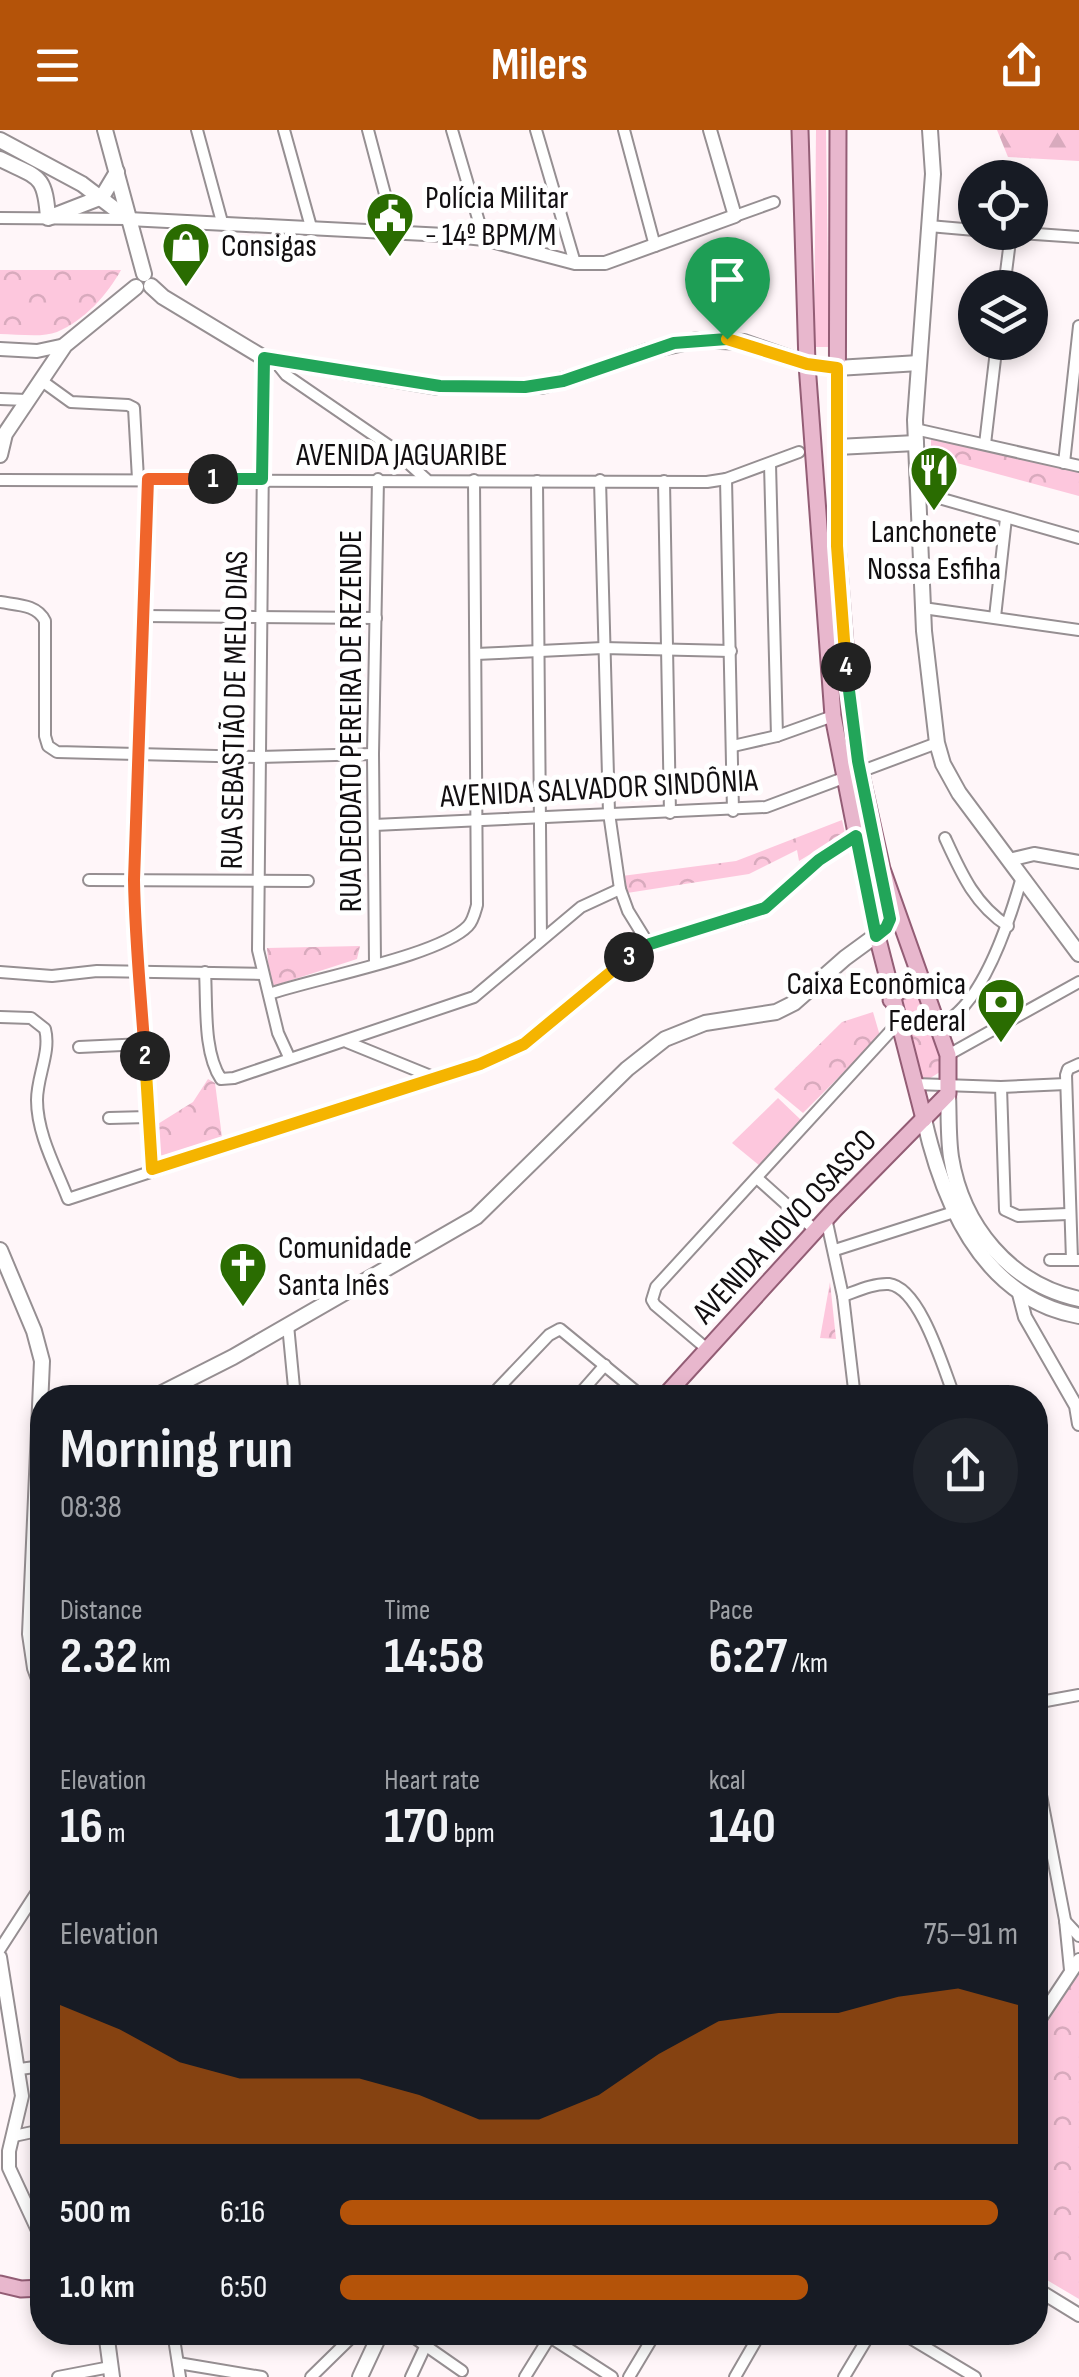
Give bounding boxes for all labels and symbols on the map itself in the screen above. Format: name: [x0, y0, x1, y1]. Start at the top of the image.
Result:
place label: Polícia Militar - 14º BPM/M: [425, 179, 569, 255]
public building icon: Polícia Militar - 14º BPM/M: [364, 190, 416, 258]
shop icon: Consigas: [160, 220, 212, 288]
place label: Consigas: [221, 227, 317, 266]
pin: [685, 237, 770, 340]
street label: AVENIDA JAGUARIBE: [295, 436, 508, 475]
restaurant icon: Lanchonete Nossa Esfiha: [908, 444, 960, 512]
pin: 1: [188, 454, 238, 504]
place label: Lanchonete Nossa Esfiha: [867, 513, 1001, 589]
street label: RUA DEODATO PEREIRA DE REZENDE: [332, 530, 371, 912]
street label: RUA SEBASTIÃO DE MELO DIAS: [213, 550, 257, 870]
pin: 4: [821, 642, 871, 692]
street label: AVENIDA SALVADOR SINDÔNIA: [438, 761, 759, 817]
pin: 3: [604, 932, 654, 982]
place label: Caixa Econômica Federal: [787, 965, 966, 1041]
bank icon: Caixa Econômica Federal: [975, 976, 1027, 1044]
pin: 2: [120, 1031, 170, 1081]
street label: AVENIDA NOVO OSASCO: [684, 1122, 885, 1333]
place label: Comunidade Santa Inês: [278, 1229, 412, 1305]
church icon: Comunidade Santa Inês: [217, 1240, 269, 1308]

